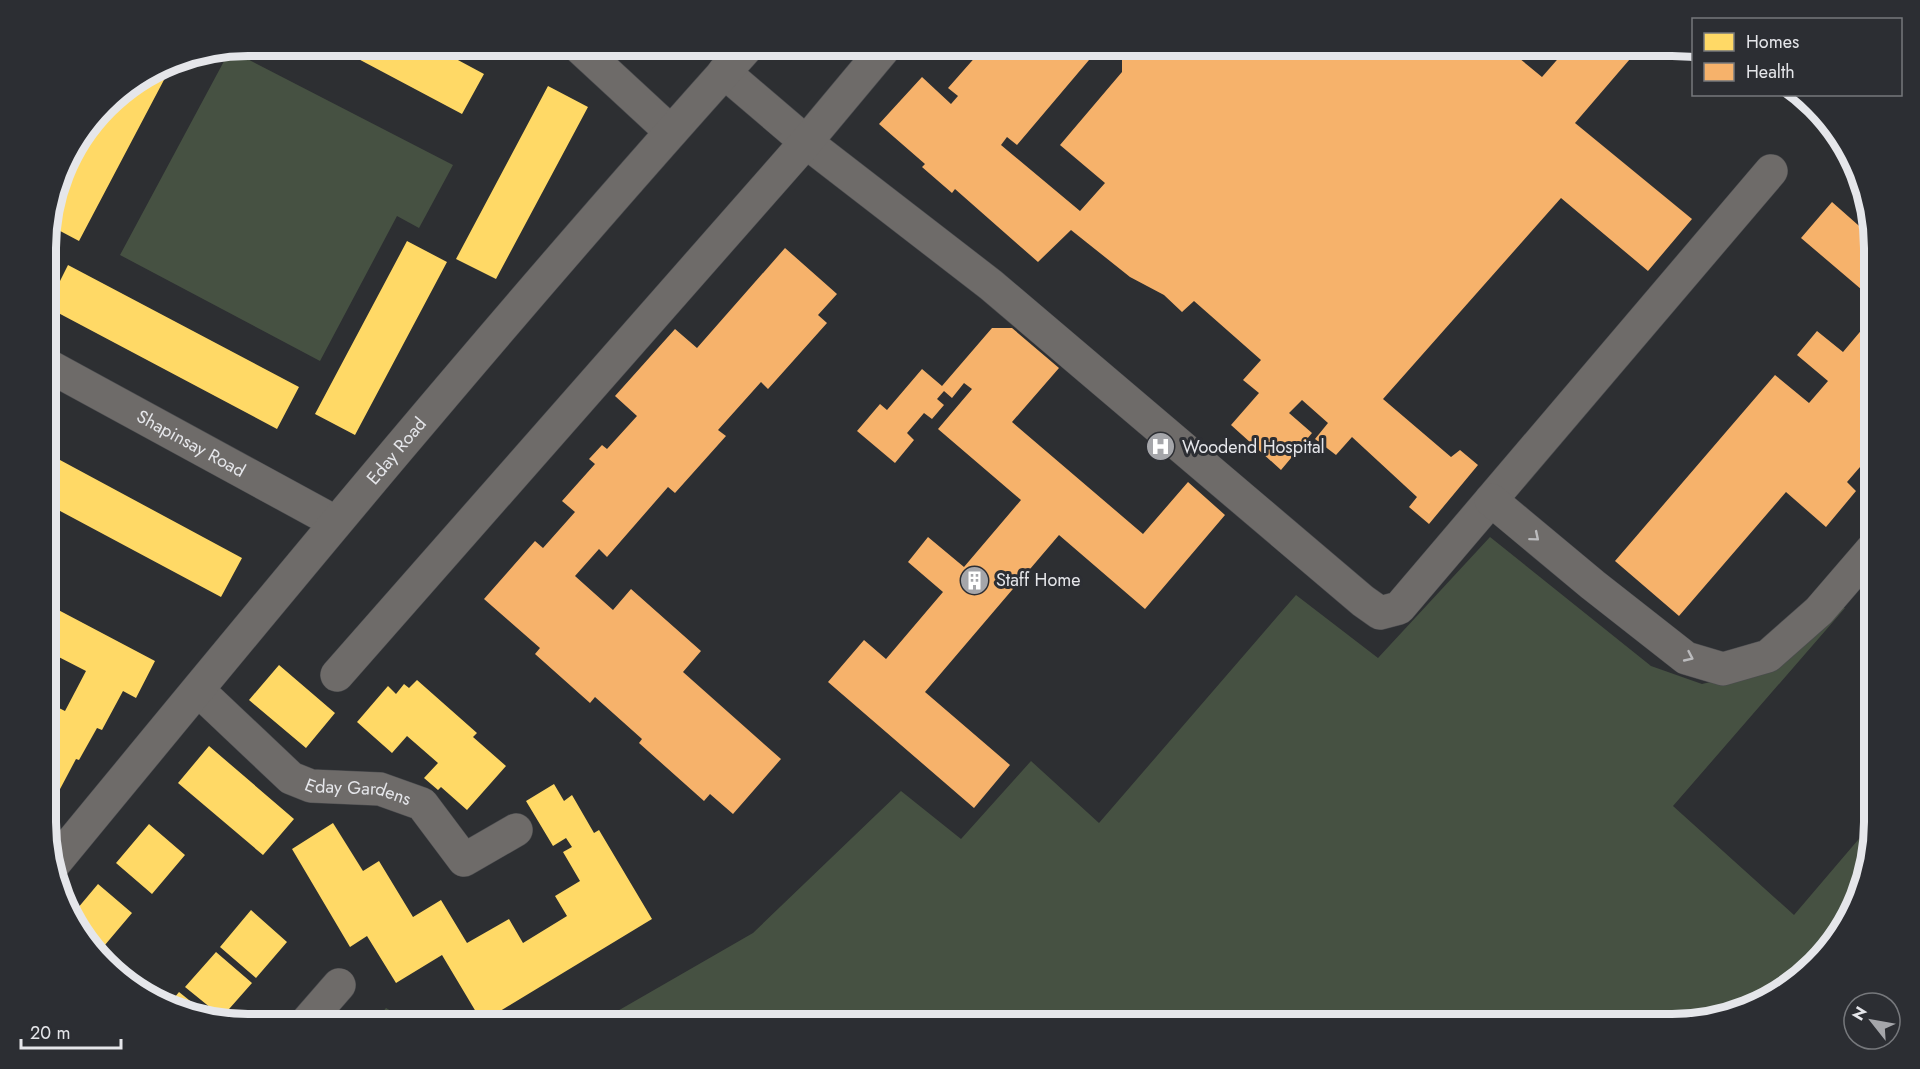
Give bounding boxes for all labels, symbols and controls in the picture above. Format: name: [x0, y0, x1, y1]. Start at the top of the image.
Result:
legend: [1692, 18, 1902, 96]
text: Homes: [1746, 29, 1799, 55]
text: Health: [1746, 59, 1795, 85]
street label: Shapinsay Road: [132, 403, 250, 484]
street label: Eday Road: [360, 412, 433, 490]
hospital icon: Woodend Hospital: [1145, 431, 1177, 463]
place label: Woodend Hospital: [1182, 434, 1325, 460]
one-way arrow: [1528, 530, 1539, 541]
building icon: Staff Home: [959, 564, 991, 596]
place label: Staff Home: [996, 567, 1081, 593]
one-way arrow: [1683, 650, 1694, 662]
street label: Eday Gardens: [301, 772, 415, 812]
north arrow: [1842, 991, 1902, 1051]
text: N: [1846, 1002, 1873, 1025]
scale bar: [21, 1012, 122, 1050]
text: 20 m: [30, 1020, 70, 1046]

